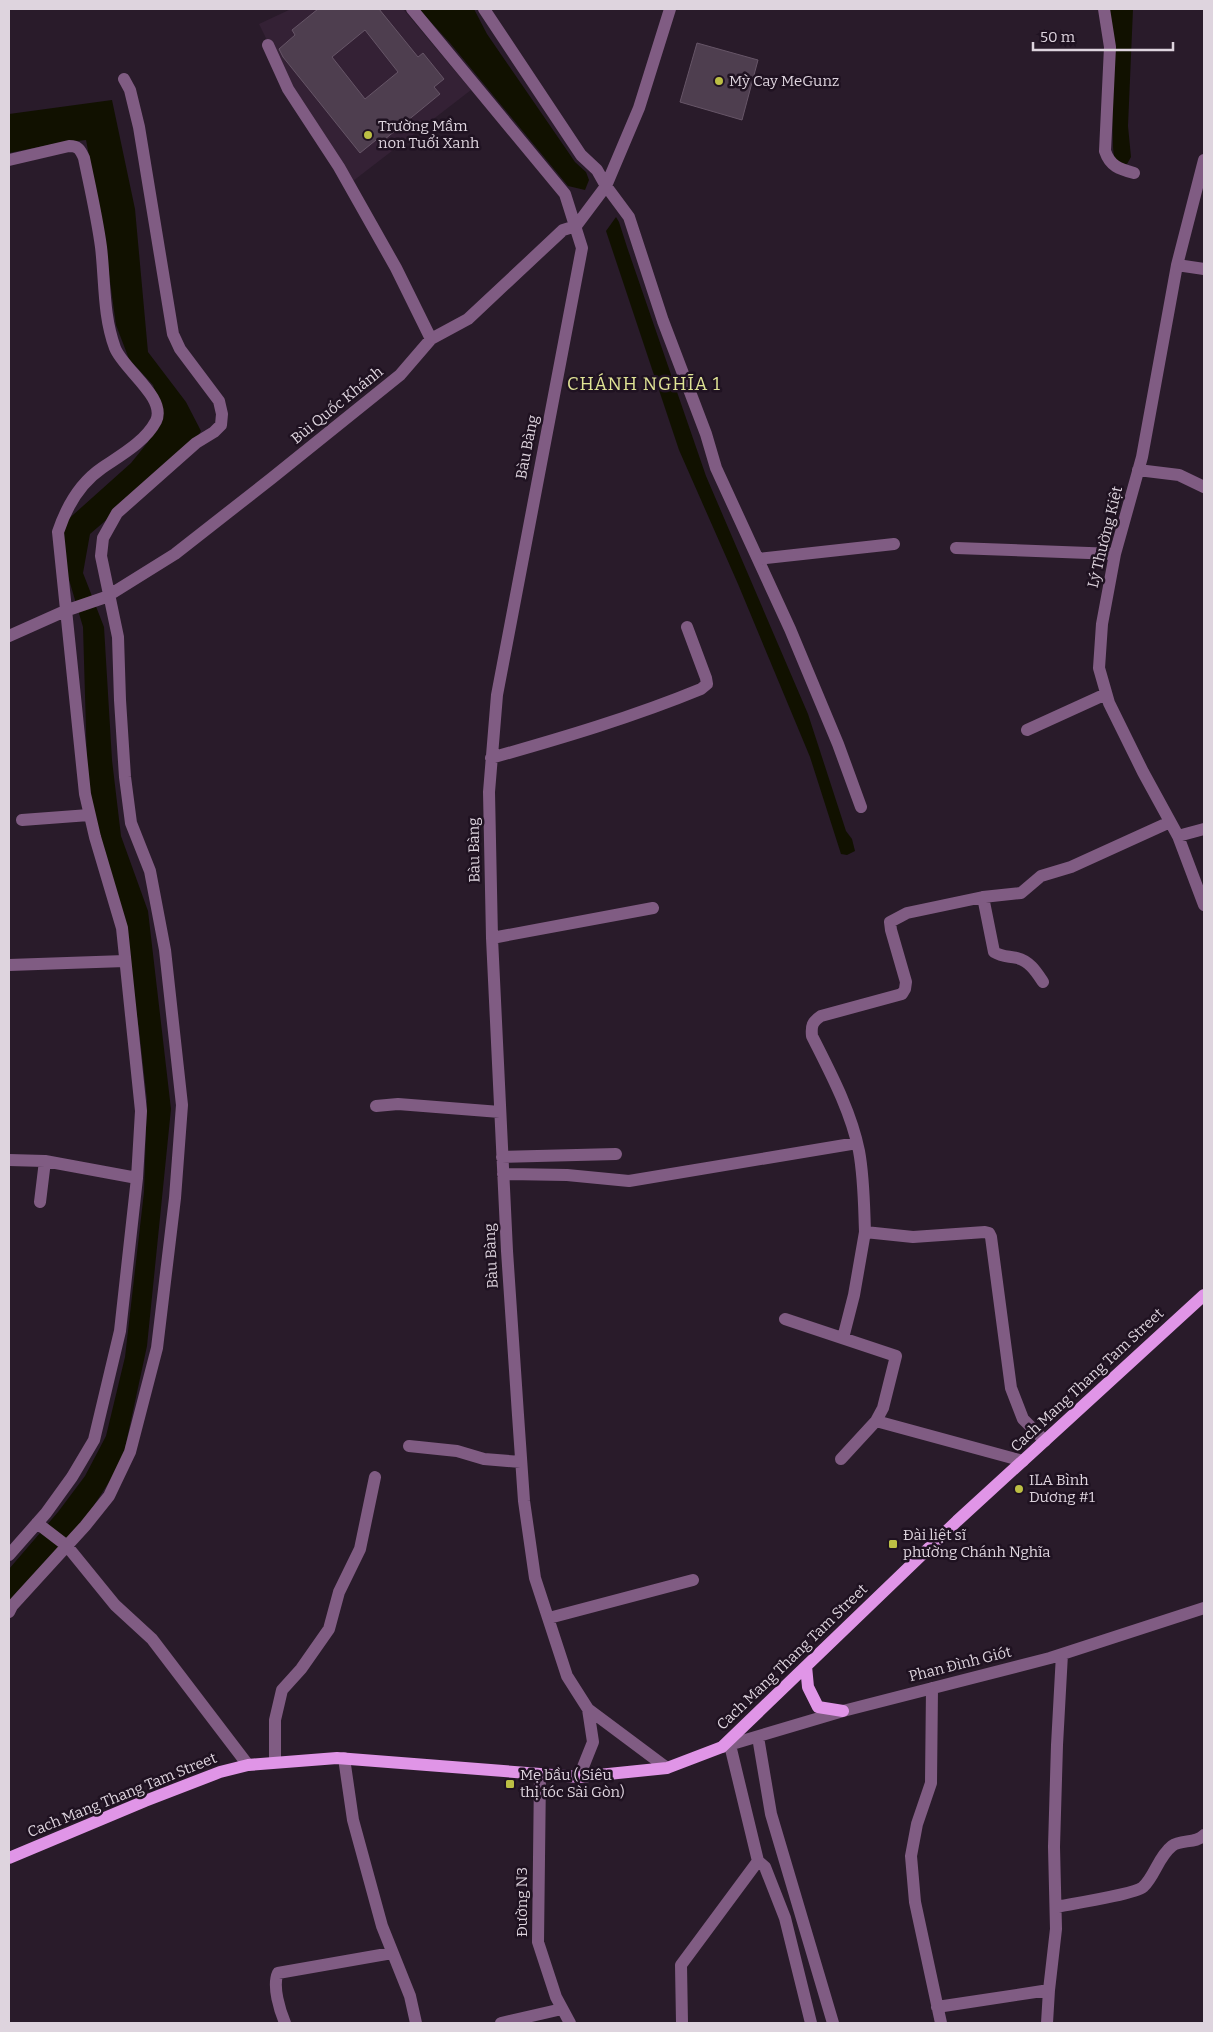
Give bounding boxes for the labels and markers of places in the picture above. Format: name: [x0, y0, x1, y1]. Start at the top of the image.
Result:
place label: Mỳ Cay MeGunz: [729, 72, 839, 90]
marker: Mỳ Cay MeGunz: [713, 75, 725, 87]
place label: Trường Mầm non Tuổi Xanh: [378, 117, 480, 152]
marker: Trường Mầm non Tuổi Xanh: [362, 129, 374, 141]
place label: ILA Bình Dương #1: [1029, 1471, 1095, 1506]
marker: ILA Bình Dương #1: [1013, 1483, 1025, 1495]
place label: Đài liệt sĩ phường Chánh Nghĩa: [903, 1526, 1051, 1561]
marker: Đài liệt sĩ phường Chánh Nghĩa: [887, 1538, 899, 1550]
place label: Mẹ bầu ( Siêu thị tóc Sài Gòn): [520, 1766, 625, 1801]
marker: Mẹ bầu ( Siêu thị tóc Sài Gòn): [504, 1778, 516, 1790]

